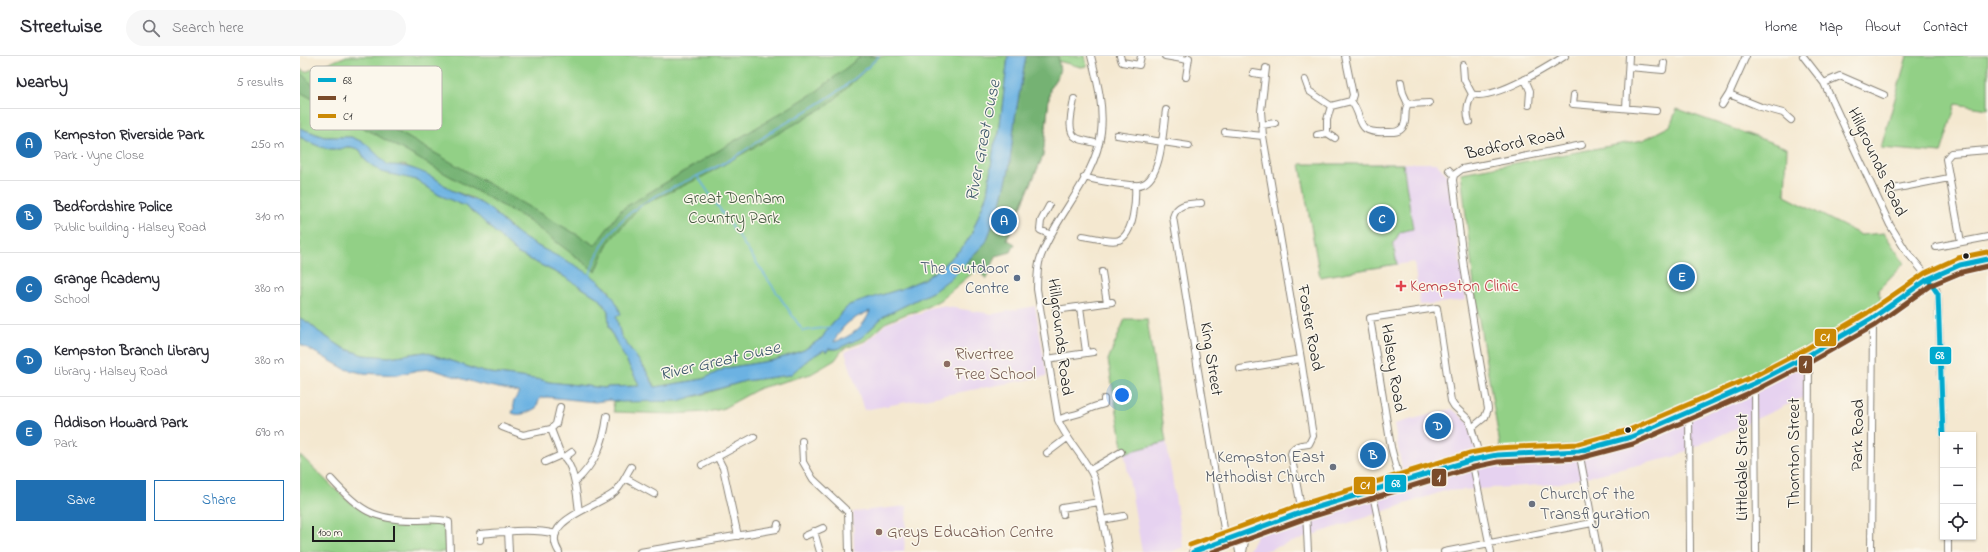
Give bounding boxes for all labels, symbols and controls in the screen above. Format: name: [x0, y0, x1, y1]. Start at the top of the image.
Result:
search box: [126, 10, 406, 46]
text: Streetwise: [20, 14, 102, 41]
icon: search: [140, 17, 162, 39]
text: Search here: [172, 17, 244, 39]
text: Home: [1765, 17, 1797, 38]
text: Map: [1819, 17, 1843, 38]
text: About: [1865, 17, 1901, 38]
text: Contact: [1923, 17, 1968, 38]
legend: [310, 66, 442, 130]
text: Nearby: [16, 70, 68, 95]
text: 5 results: [236, 73, 284, 92]
text: 68: [343, 73, 352, 89]
water label: River Great Ouse: [959, 77, 1009, 204]
text: 1: [343, 91, 347, 107]
street label: Hillgrounds Road: [1839, 103, 1913, 222]
text: C1: [343, 109, 353, 125]
street label: Bedford Road: [1462, 121, 1567, 167]
text: Kempston Riverside Park: [54, 124, 204, 146]
text: A: [25, 135, 33, 154]
text: 250 m: [251, 135, 284, 154]
text: Park · Vyne Close: [54, 146, 144, 165]
park label: Great Denham Country Park: [683, 186, 785, 232]
text: Bedfordshire Police: [54, 196, 173, 218]
pin: C: [1369, 204, 1395, 234]
pin: A: [991, 206, 1017, 236]
text: B: [25, 207, 33, 226]
text: 310 m: [256, 207, 284, 226]
text: Public building · Halsey Road: [54, 218, 206, 237]
unlabelled marker: [1961, 251, 1971, 261]
place label: The Outdoor Centre: [920, 256, 1010, 301]
pin: E: [1669, 262, 1695, 292]
text: Grange Academy: [54, 268, 160, 290]
marker: The Outdoor Centre: [1012, 273, 1022, 283]
place label: Kempston Clinic: [1410, 274, 1519, 299]
street label: Hillgrounds Road: [1038, 277, 1080, 398]
text: C: [25, 279, 33, 298]
text: 380 m: [255, 279, 284, 298]
marker: Kempston Clinic: [1395, 280, 1407, 292]
street label: Foster Road: [1290, 282, 1330, 373]
text: School: [54, 290, 90, 309]
street label: King Street: [1191, 320, 1229, 398]
street label: Halsey Road: [1373, 322, 1412, 414]
line badge: C1: [1814, 328, 1837, 347]
text: C1: [1820, 330, 1830, 346]
water label: River Great Ouse: [657, 335, 784, 389]
text: Kempston Branch Library: [54, 340, 209, 362]
place label: Rivertree Free School: [954, 342, 1036, 387]
line badge: 68: [1929, 346, 1952, 365]
text: 68: [1935, 348, 1945, 364]
text: D: [24, 351, 34, 370]
text: 380 m: [255, 351, 284, 370]
line badge: 1: [1798, 355, 1813, 374]
text: 1: [1803, 357, 1807, 373]
marker: Rivertree Free School: [942, 359, 952, 369]
text: Library · Halsey Road: [54, 362, 168, 381]
your location: [1112, 385, 1132, 405]
street label: Thornton Street: [1782, 398, 1807, 508]
street label: Park Road: [1845, 398, 1871, 471]
pin: D: [1425, 411, 1451, 441]
text: Addison Howard Park: [54, 412, 188, 434]
street label: Littledale Street: [1730, 413, 1755, 521]
text: E: [25, 423, 33, 442]
text: 690 m: [255, 423, 284, 442]
unlabelled marker: [1623, 425, 1633, 435]
map controls: [1940, 432, 1976, 540]
button: +: [1940, 432, 1976, 468]
text: Park: [54, 434, 78, 453]
pin: B: [1360, 440, 1386, 470]
place label: Kempston East Methodist Church: [1205, 445, 1325, 490]
marker: Kempston East Methodist Church: [1328, 462, 1338, 472]
line badge: 1: [1431, 468, 1447, 487]
button: −: [1940, 468, 1976, 504]
text: 1: [1437, 471, 1441, 487]
line badge: 68: [1384, 474, 1407, 493]
line badge: C1: [1353, 476, 1376, 495]
text: 68: [1391, 476, 1401, 492]
text: C1: [1360, 478, 1370, 494]
button: Save: [16, 480, 146, 521]
button: Share: [154, 480, 284, 521]
place label: Church of the Transfiguration: [1540, 482, 1650, 529]
marker: Church of the Transfiguration: [1527, 499, 1537, 509]
button: locate: [1940, 504, 1976, 540]
place label: Greys Education Centre: [887, 520, 1054, 546]
scale bar: [312, 524, 395, 543]
text: 100 m: [318, 525, 342, 541]
marker: Greys Education Centre: [874, 527, 884, 537]

